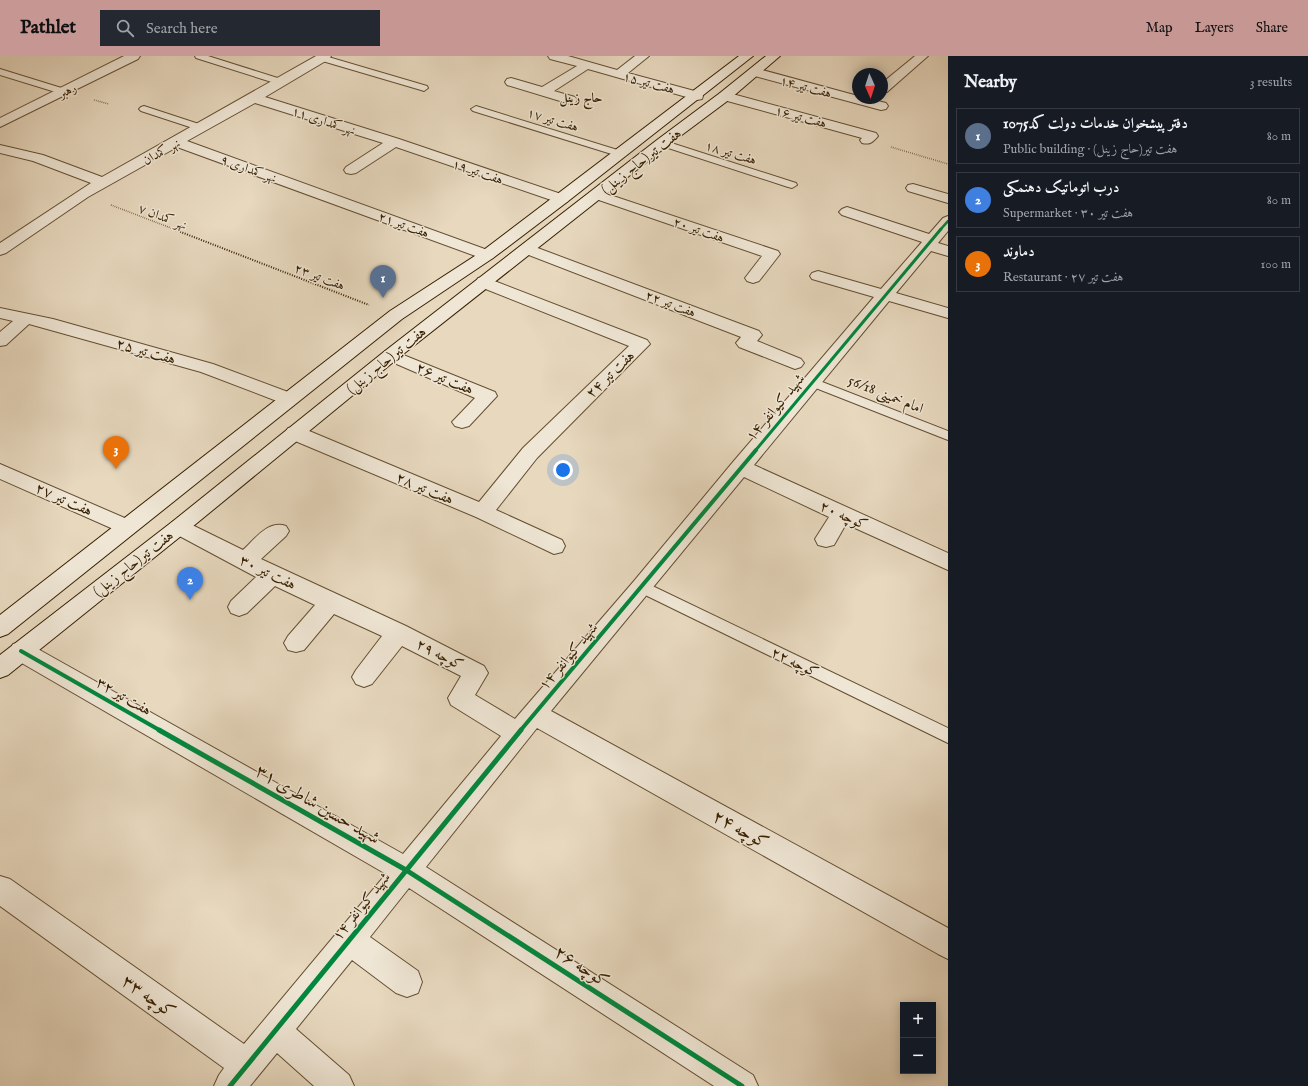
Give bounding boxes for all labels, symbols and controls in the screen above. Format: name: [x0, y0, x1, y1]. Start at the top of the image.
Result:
search box: [100, 10, 380, 46]
text: Pathlet: [20, 16, 76, 40]
icon: search: [114, 17, 136, 39]
text: Search here: [146, 19, 218, 38]
text: Map: [1146, 19, 1173, 37]
text: Layers: [1195, 19, 1234, 37]
text: Share: [1256, 19, 1288, 37]
street label: هفت تیر ۱۵: [621, 68, 676, 99]
north arrow: [852, 68, 888, 104]
street label: هفت تیر ۱۴: [778, 72, 833, 103]
text: Nearby: [964, 72, 1017, 93]
text: 3 results: [1250, 74, 1292, 91]
street label: رهبر: [54, 80, 80, 104]
district label: حاج زینل: [560, 90, 603, 110]
street label: هفت تیر ۱۶: [773, 102, 828, 133]
street label: نهر کمداری ۱۱: [289, 103, 358, 140]
street label: هفت تیر ۱۷: [525, 105, 580, 136]
text: دفتر پیشخوان خدمات دولت کد1075: [1003, 114, 1188, 133]
street label: هفت تیر(حاج زینل): [597, 124, 687, 201]
text: 1: [976, 128, 980, 145]
text: 80 m: [1267, 128, 1291, 145]
street label: نهر کمدان: [140, 135, 184, 170]
street label: هفت تیر ۱۸: [703, 138, 758, 169]
text: Public building · هفت تیر(حاج زینل): [1003, 141, 1177, 158]
street label: نهر کمداری ۹: [218, 151, 279, 187]
street label: هفت تیر ۱۹: [450, 156, 505, 189]
text: درب اتوماتیک دهنمکی: [1003, 178, 1120, 197]
text: 2: [975, 192, 981, 209]
text: 80 m: [1267, 192, 1291, 209]
street label: نهر کمدان ۷: [136, 200, 189, 234]
text: Supermarket · هفت تیر ۳۰: [1003, 205, 1133, 222]
street label: هفت تیر ۲۱: [376, 208, 431, 242]
street label: هفت تیر ۲۰: [671, 214, 726, 247]
text: دماوند: [1003, 242, 1035, 261]
text: 3: [976, 256, 980, 273]
text: 100 m: [1261, 256, 1291, 273]
street label: هفت تیر ۲۳: [292, 260, 347, 295]
pin: 1: [370, 265, 396, 298]
text: Restaurant · هفت تیر ۲۷: [1003, 269, 1123, 286]
street label: هفت تیر ۲۲: [643, 287, 698, 322]
street label: هفت تیر(حاج زینل): [343, 322, 432, 401]
street label: هفت تیر ۲۵: [114, 334, 178, 369]
street label: هفت تیر ۲۴: [582, 346, 639, 402]
street label: هفت تیر ۲۶: [413, 358, 477, 399]
street label: شهید کیوانفر ۱۴: [742, 370, 809, 445]
street label: امام خمینی 56/18: [844, 371, 926, 421]
pin: 3: [103, 436, 129, 469]
your location: [553, 460, 573, 480]
street label: هفت تیر ۲۸: [393, 468, 457, 509]
street label: هفت تیر ۲۷: [32, 478, 95, 521]
street label: کوچه ۲۰: [816, 496, 871, 535]
street label: هفت تیر(حاج زینل): [89, 526, 179, 603]
street label: هفت تیر ۳۰: [236, 551, 299, 594]
pin: 2: [177, 567, 203, 600]
street label: شهید کیوانفر ۱۴: [535, 619, 602, 694]
street label: کوچه ۲۹: [412, 634, 467, 675]
street label: کوچه ۲۲: [767, 643, 822, 683]
street label: هفت تیر ۳۲: [93, 673, 155, 720]
street label: شهید حسین شاطری ۳۱: [251, 760, 384, 850]
street label: کوچه ۲۴: [708, 806, 772, 855]
street label: شهید کیوانفر ۱۴: [328, 868, 395, 944]
street label: کوچه ۲۶: [549, 941, 613, 993]
street label: کوچه ۳۳: [117, 970, 180, 1024]
map controls: [900, 1002, 936, 1074]
button: +: [900, 1002, 936, 1038]
button: −: [900, 1038, 936, 1074]

